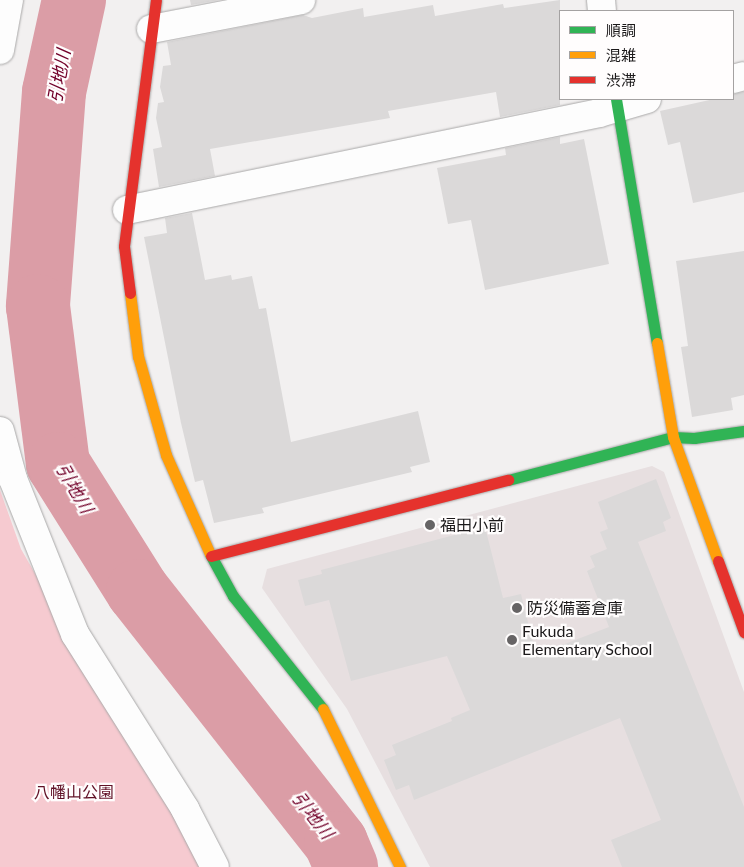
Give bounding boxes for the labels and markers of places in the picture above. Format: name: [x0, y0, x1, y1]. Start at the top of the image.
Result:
place label: 福田小前: [440, 515, 504, 535]
marker: 福田小前: [424, 519, 436, 531]
place label: 防災備蓄倉庫: [527, 598, 623, 618]
marker: 防災備蓄倉庫: [511, 602, 523, 614]
place label: Fukuda Elementary School: [522, 621, 653, 659]
marker: Fukuda Elementary School: [506, 634, 518, 646]

